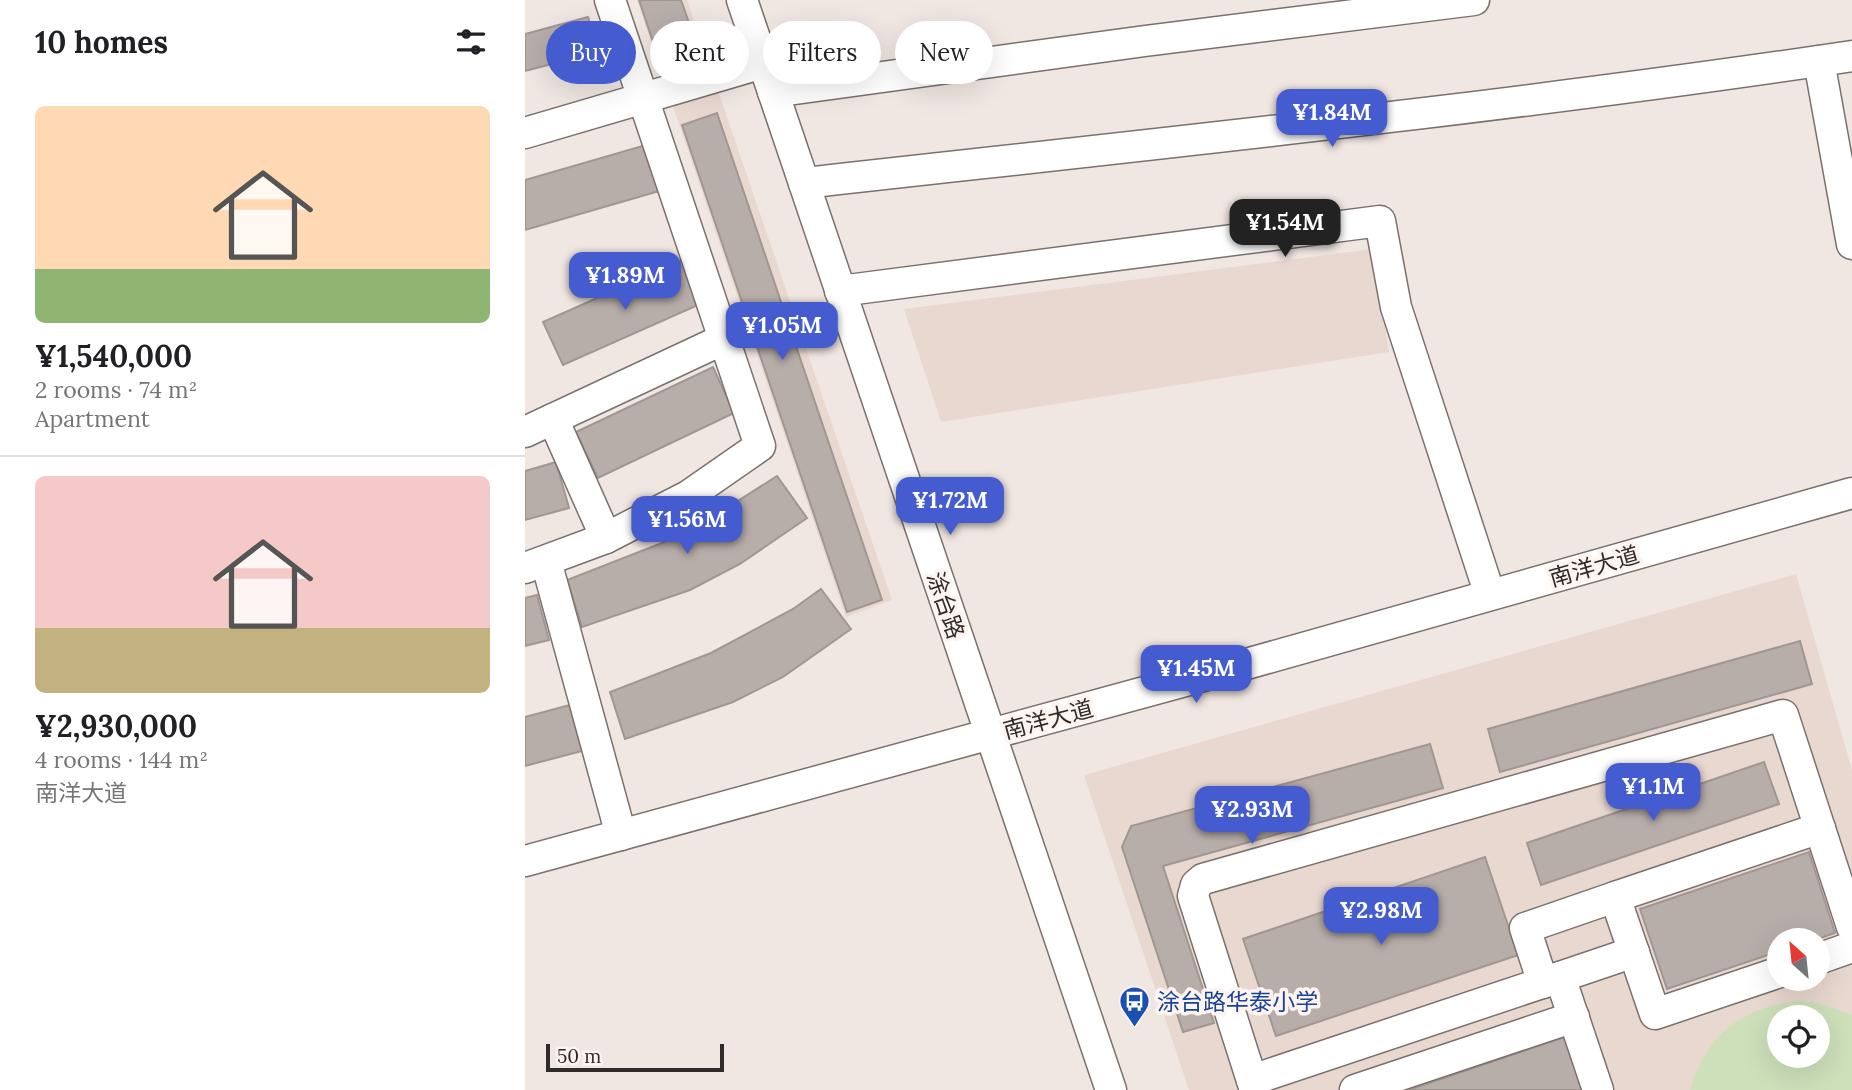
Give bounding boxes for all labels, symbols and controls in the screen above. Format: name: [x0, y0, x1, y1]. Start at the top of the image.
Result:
chip: Buy: [546, 21, 636, 84]
chip: Rent: [650, 21, 749, 84]
chip: Filters: [763, 21, 881, 84]
chip: New: [895, 21, 993, 84]
text: 10 homes: [35, 23, 168, 61]
icon: filters: [452, 23, 490, 61]
pin: ¥1.84M: [1275, 90, 1389, 149]
text: ¥1.84M: [1292, 97, 1372, 126]
icon: home: [200, 152, 326, 278]
pin: ¥1.54M: [1228, 200, 1342, 259]
text: ¥1.54M: [1246, 207, 1324, 236]
pin: ¥1.89M: [568, 252, 682, 312]
text: ¥1.89M: [585, 260, 665, 289]
pin: ¥1.05M: [725, 302, 839, 362]
text: ¥1.05M: [742, 310, 822, 339]
text: ¥1,540,000: [35, 337, 192, 375]
text: 2 rooms · 74 m²: [35, 375, 197, 404]
text: Apartment: [35, 404, 150, 433]
pin: ¥1.72M: [893, 477, 1007, 537]
text: ¥1.72M: [912, 485, 988, 514]
pin: ¥1.56M: [630, 496, 744, 556]
text: ¥1.56M: [647, 504, 727, 533]
icon: home: [200, 521, 326, 647]
street label: 南洋大道: [1546, 539, 1642, 593]
street label: 涂台路: [921, 568, 971, 642]
pin: ¥1.45M: [1139, 646, 1253, 705]
text: ¥1.45M: [1157, 653, 1235, 682]
street label: 南洋大道: [1000, 693, 1096, 745]
text: ¥2,930,000: [35, 707, 197, 745]
text: 4 rooms · 144 m²: [35, 745, 208, 774]
pin: ¥1.1M: [1604, 764, 1702, 823]
text: ¥1.1M: [1622, 771, 1685, 800]
text: 南洋大道: [35, 778, 127, 807]
pin: ¥2.93M: [1195, 786, 1309, 846]
text: ¥2.93M: [1211, 794, 1293, 823]
pin: ¥2.98M: [1324, 888, 1438, 947]
text: ¥2.98M: [1340, 895, 1422, 924]
north arrow: [1767, 928, 1831, 990]
map controls: [1767, 928, 1830, 1068]
bus stop icon: 涂台路华泰小学: [1117, 984, 1151, 1028]
place label: 涂台路华泰小学: [1157, 987, 1318, 1016]
button: locate: [1767, 1005, 1830, 1068]
scale bar: [546, 1041, 725, 1073]
text: 50 m: [557, 1044, 601, 1068]

